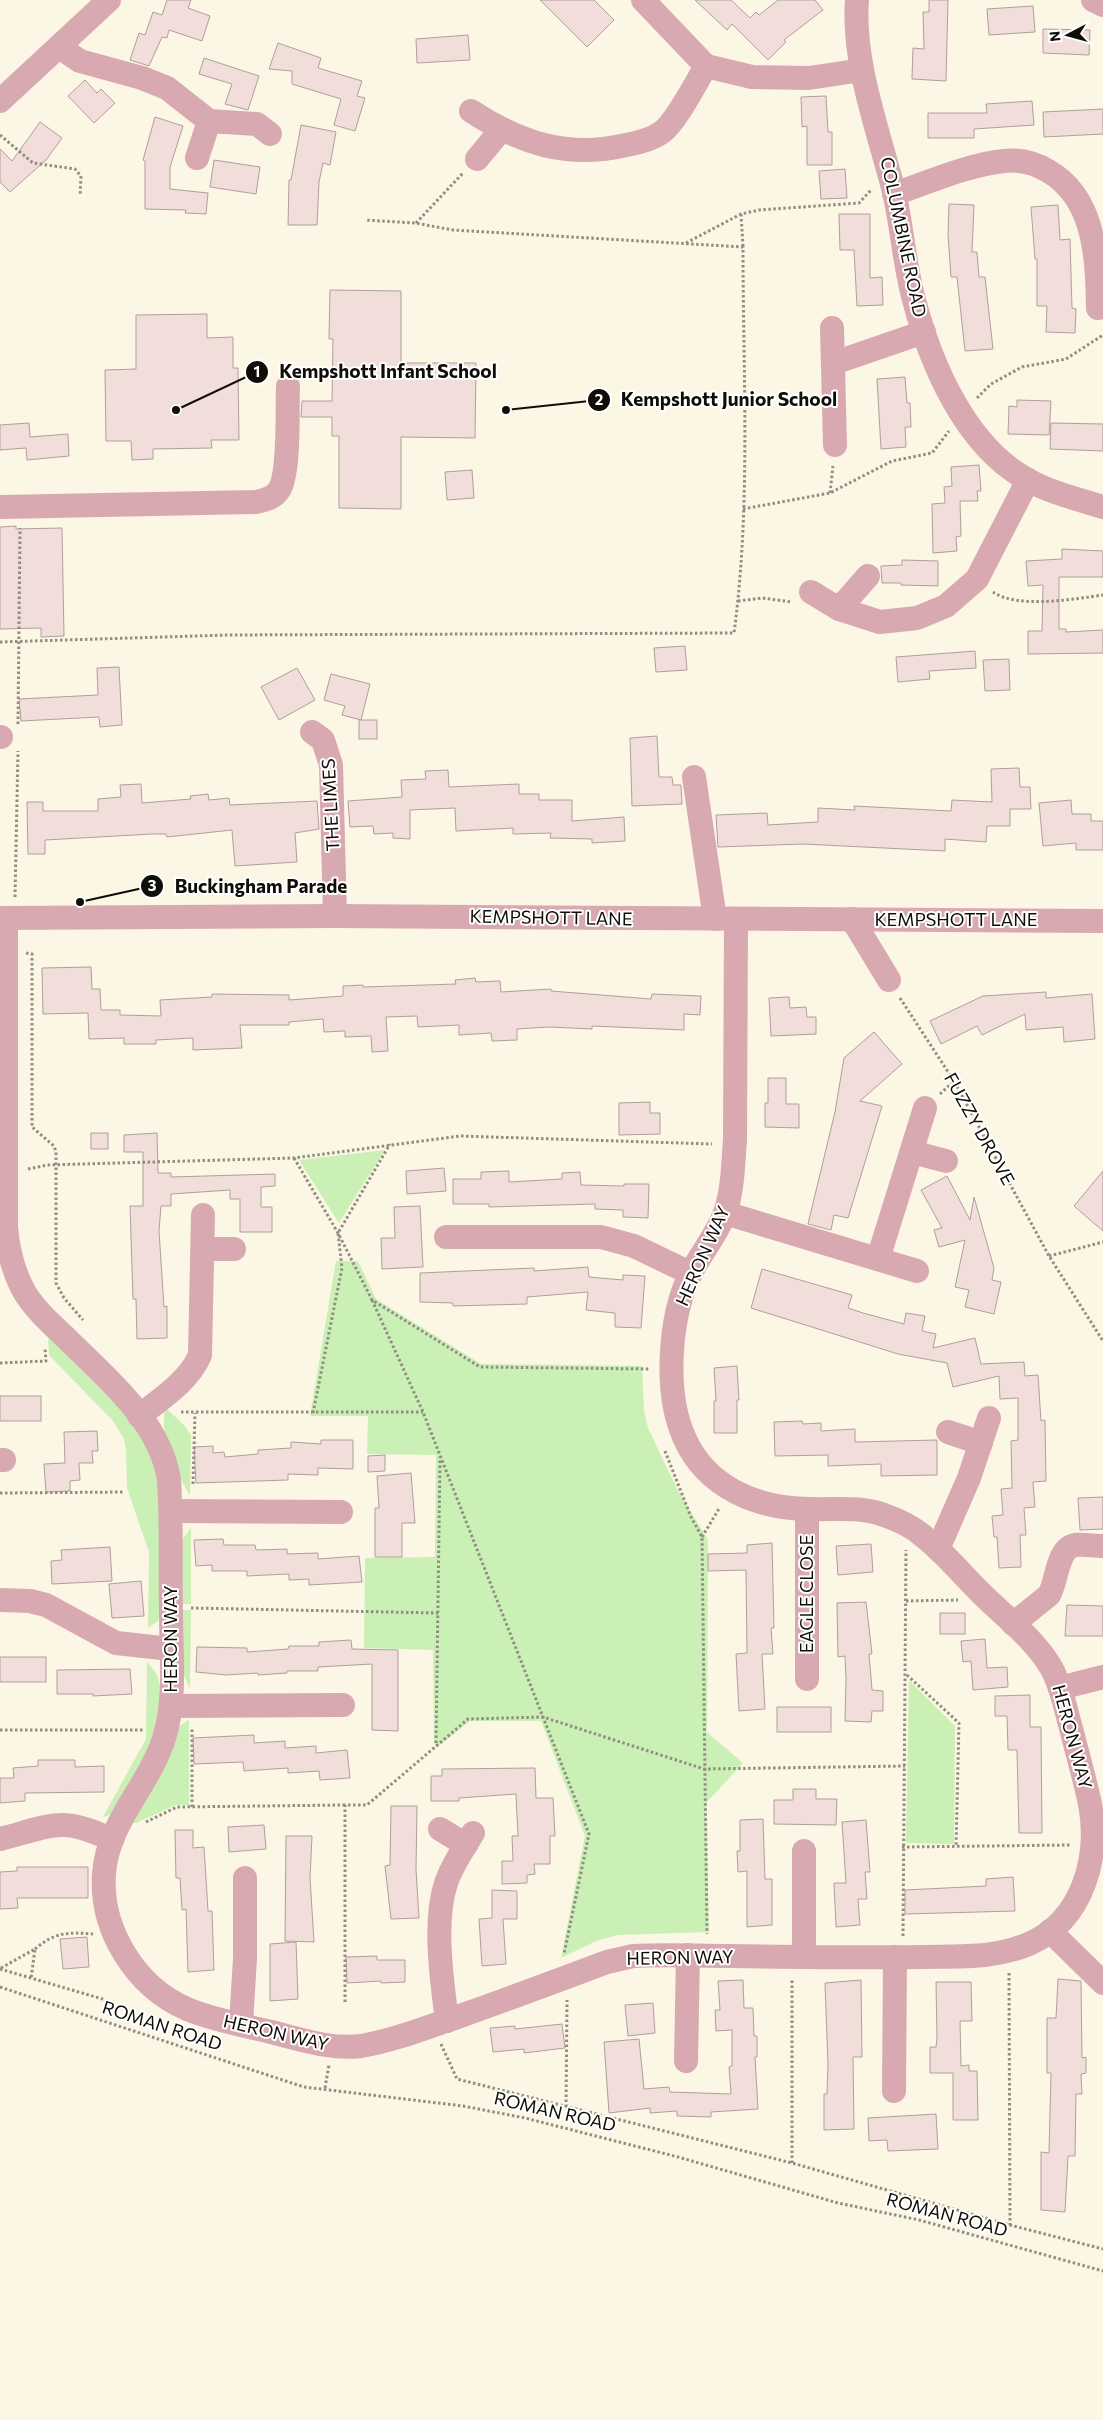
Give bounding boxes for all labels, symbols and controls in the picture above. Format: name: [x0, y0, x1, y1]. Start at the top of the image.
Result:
north arrow: [1043, 10, 1093, 60]
text: N: [1046, 30, 1064, 43]
street label: COLUMBINE ROAD: [876, 155, 932, 319]
callout: Kempshott Infant School: [245, 355, 507, 389]
text: Kempshott Infant School: [279, 359, 497, 382]
text: 1: [254, 362, 260, 380]
callout: Kempshott Junior School: [586, 383, 848, 417]
text: Kempshott Junior School: [621, 387, 837, 410]
text: 2: [595, 390, 603, 408]
street label: THE LIMES: [317, 758, 343, 852]
callout: Buckingham Parade: [140, 869, 357, 903]
text: Buckingham Parade: [175, 874, 347, 897]
text: 3: [148, 876, 157, 894]
street label: KEMPSHOTT LANE: [469, 905, 633, 929]
street label: KEMPSHOTT LANE: [875, 908, 1037, 930]
street label: FUZZY DROVE: [940, 1068, 1020, 1189]
street label: HERON WAY: [670, 1202, 734, 1309]
street label: EAGLE CLOSE: [795, 1535, 817, 1653]
street label: HERON WAY: [159, 1585, 181, 1693]
street label: HERON WAY: [1048, 1682, 1098, 1792]
street label: HERON WAY: [626, 1945, 734, 1969]
street label: ROMAN ROAD: [100, 1995, 225, 2055]
street label: HERON WAY: [221, 2009, 331, 2055]
street label: ROMAN ROAD: [492, 2086, 618, 2136]
street label: ROMAN ROAD: [884, 2187, 1010, 2241]

